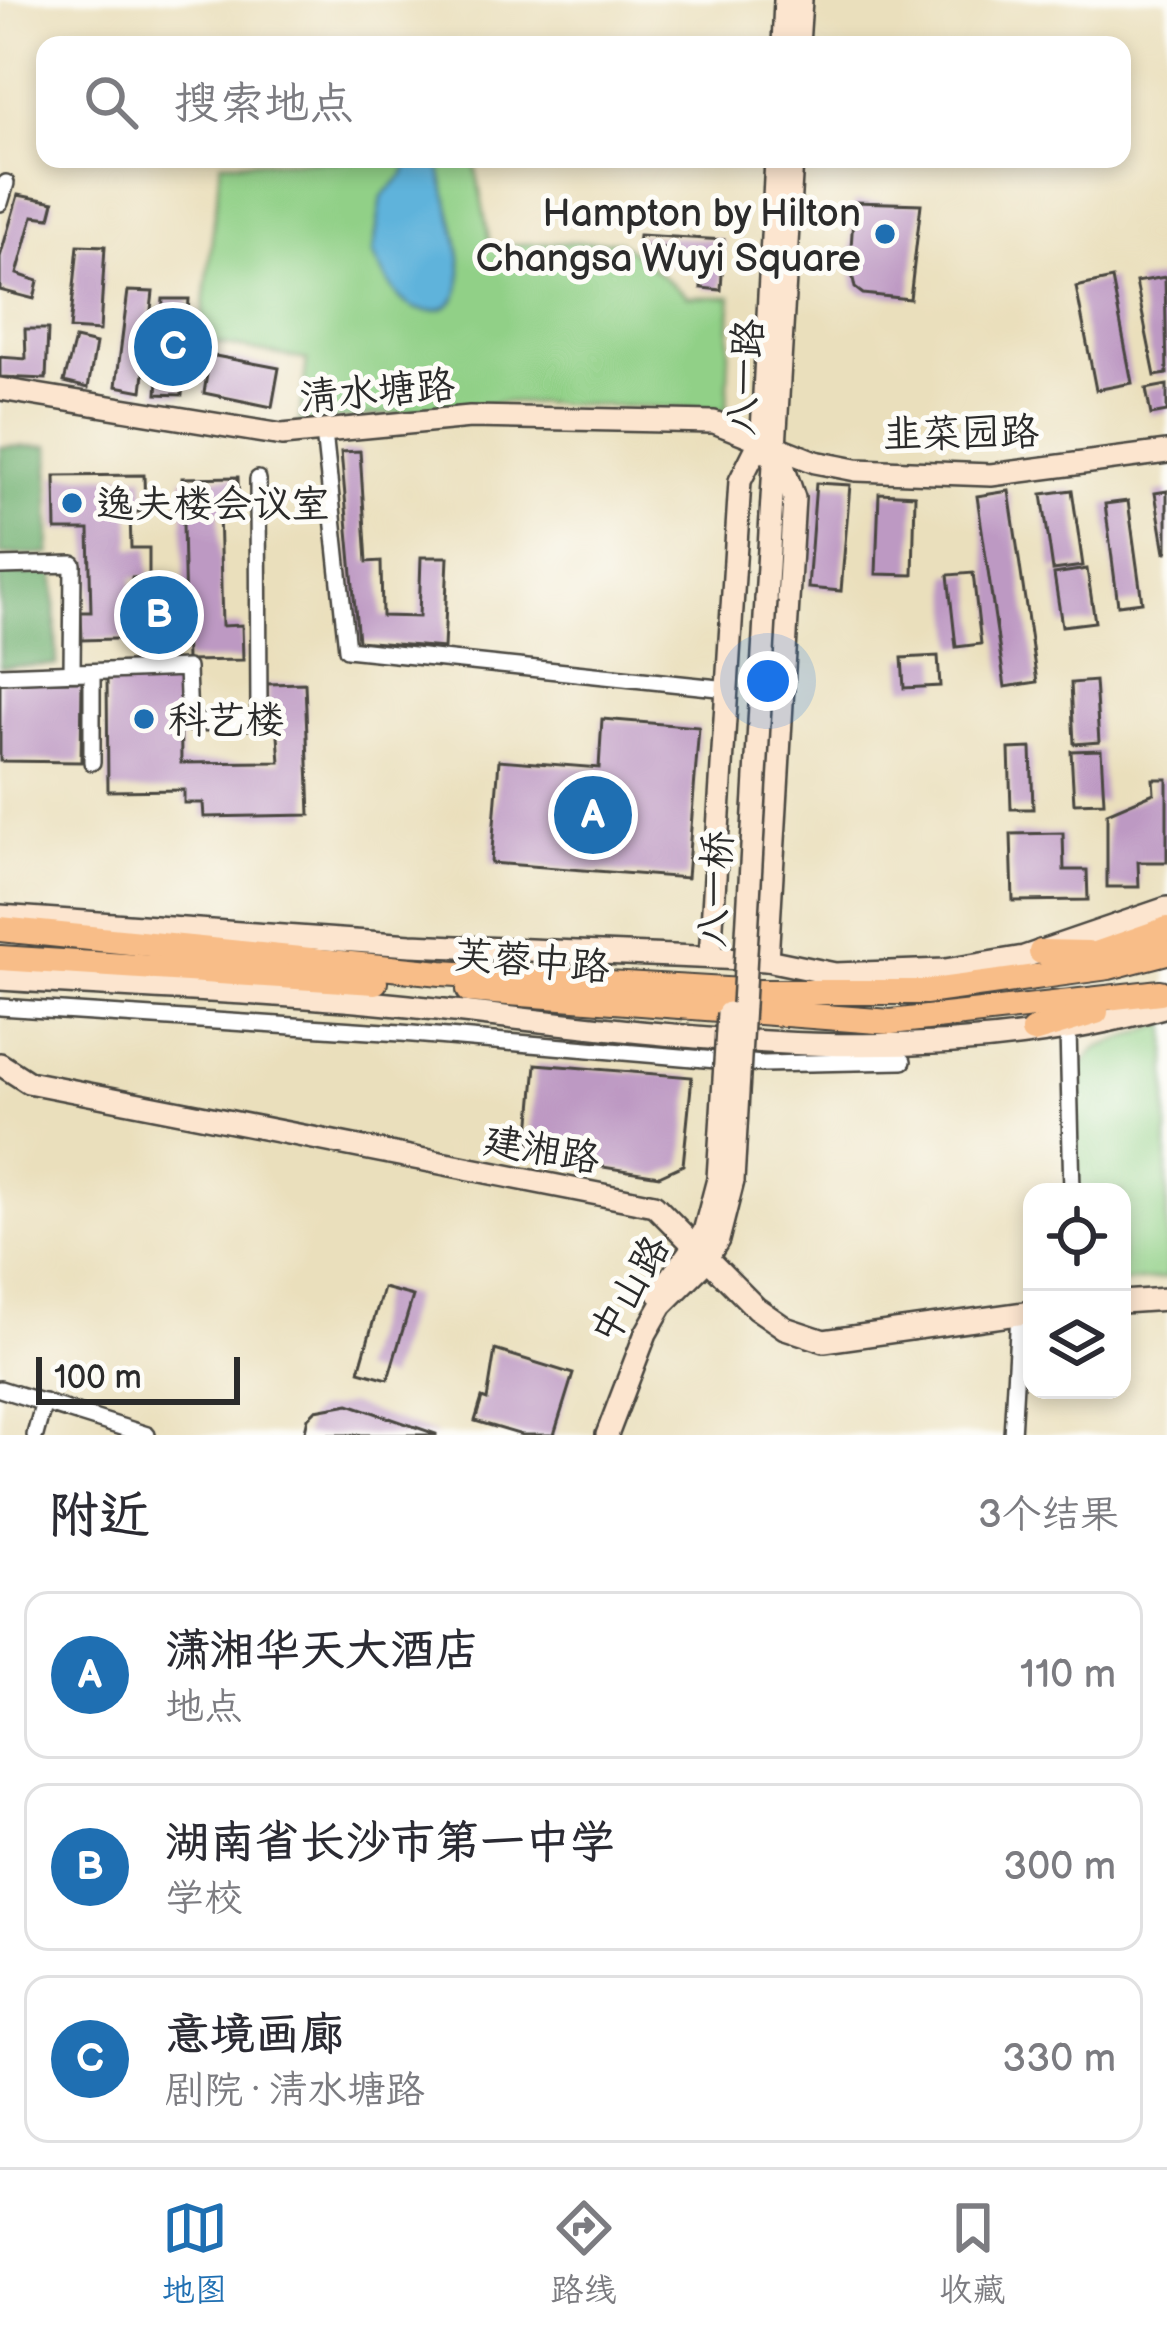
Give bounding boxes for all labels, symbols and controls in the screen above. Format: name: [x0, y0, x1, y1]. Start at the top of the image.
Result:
search box: [36, 36, 1131, 168]
icon: search: [78, 69, 144, 135]
text: 搜索地点: [174, 77, 354, 132]
place label: Hampton by Hilton Changsa Wuyi Square: [475, 191, 861, 283]
marker: Hampton by Hilton Changsa Wuyi Square: [872, 221, 898, 247]
pin: C: [134, 302, 212, 392]
street label: 八一路: [719, 317, 774, 437]
street label: 清水塘路: [297, 362, 457, 423]
street label: 韭菜园路: [883, 410, 1039, 459]
place label: 逸夫楼会议室: [96, 482, 330, 529]
marker: 逸夫楼会议室: [59, 490, 85, 516]
pin: B: [120, 570, 198, 660]
your location: [738, 651, 798, 711]
place label: 科艺楼: [168, 698, 285, 745]
marker: 科艺楼: [131, 706, 157, 732]
pin: A: [554, 770, 632, 860]
street label: 八一桥: [690, 829, 743, 949]
street label: 芙蓉中路: [452, 932, 612, 993]
street label: 建湘路: [480, 1117, 603, 1184]
map controls: [1023, 1183, 1131, 1399]
button: locate: [1023, 1183, 1131, 1291]
street label: 中山路: [582, 1228, 681, 1353]
button: layers: [1023, 1291, 1131, 1399]
scale bar: [36, 1351, 240, 1404]
text: 100 m: [54, 1358, 142, 1398]
text: 附近: [48, 1486, 150, 1547]
text: 3个结果: [978, 1492, 1119, 1539]
text: 潇湘华天大酒店: [165, 1624, 480, 1679]
text: A: [78, 1652, 102, 1699]
text: 110 m: [1020, 1652, 1116, 1699]
text: 地点: [165, 1684, 243, 1731]
text: 湖南省长沙市第一中学: [165, 1816, 615, 1871]
text: B: [76, 1844, 104, 1891]
text: 300 m: [1003, 1844, 1116, 1891]
text: 学校: [165, 1876, 243, 1923]
text: 意境画廊: [165, 2008, 345, 2063]
text: C: [76, 2036, 104, 2083]
text: 330 m: [1002, 2036, 1116, 2083]
text: 剧院 · 清水塘路: [165, 2068, 424, 2115]
tab: 地图: [162, 2195, 228, 2311]
tab: 路线: [551, 2195, 617, 2311]
tab: 收藏: [940, 2195, 1006, 2311]

